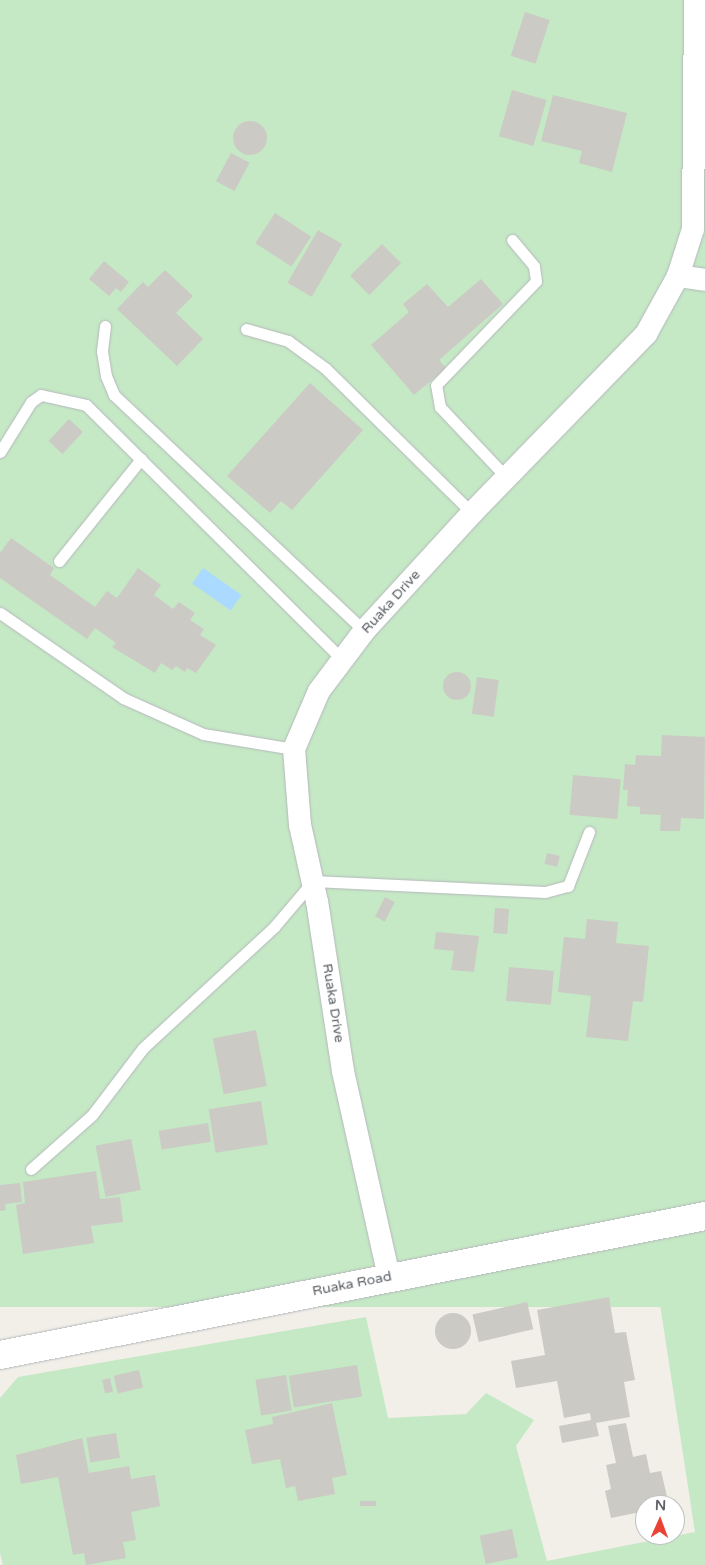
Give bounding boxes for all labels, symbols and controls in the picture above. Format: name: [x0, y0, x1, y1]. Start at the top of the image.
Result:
street label: Ruaka Drive: [358, 567, 424, 637]
street label: Ruaka Drive: [318, 962, 348, 1044]
street label: Ruaka Road: [311, 1268, 393, 1300]
north arrow: [635, 1495, 685, 1545]
text: N: [655, 1497, 666, 1514]

